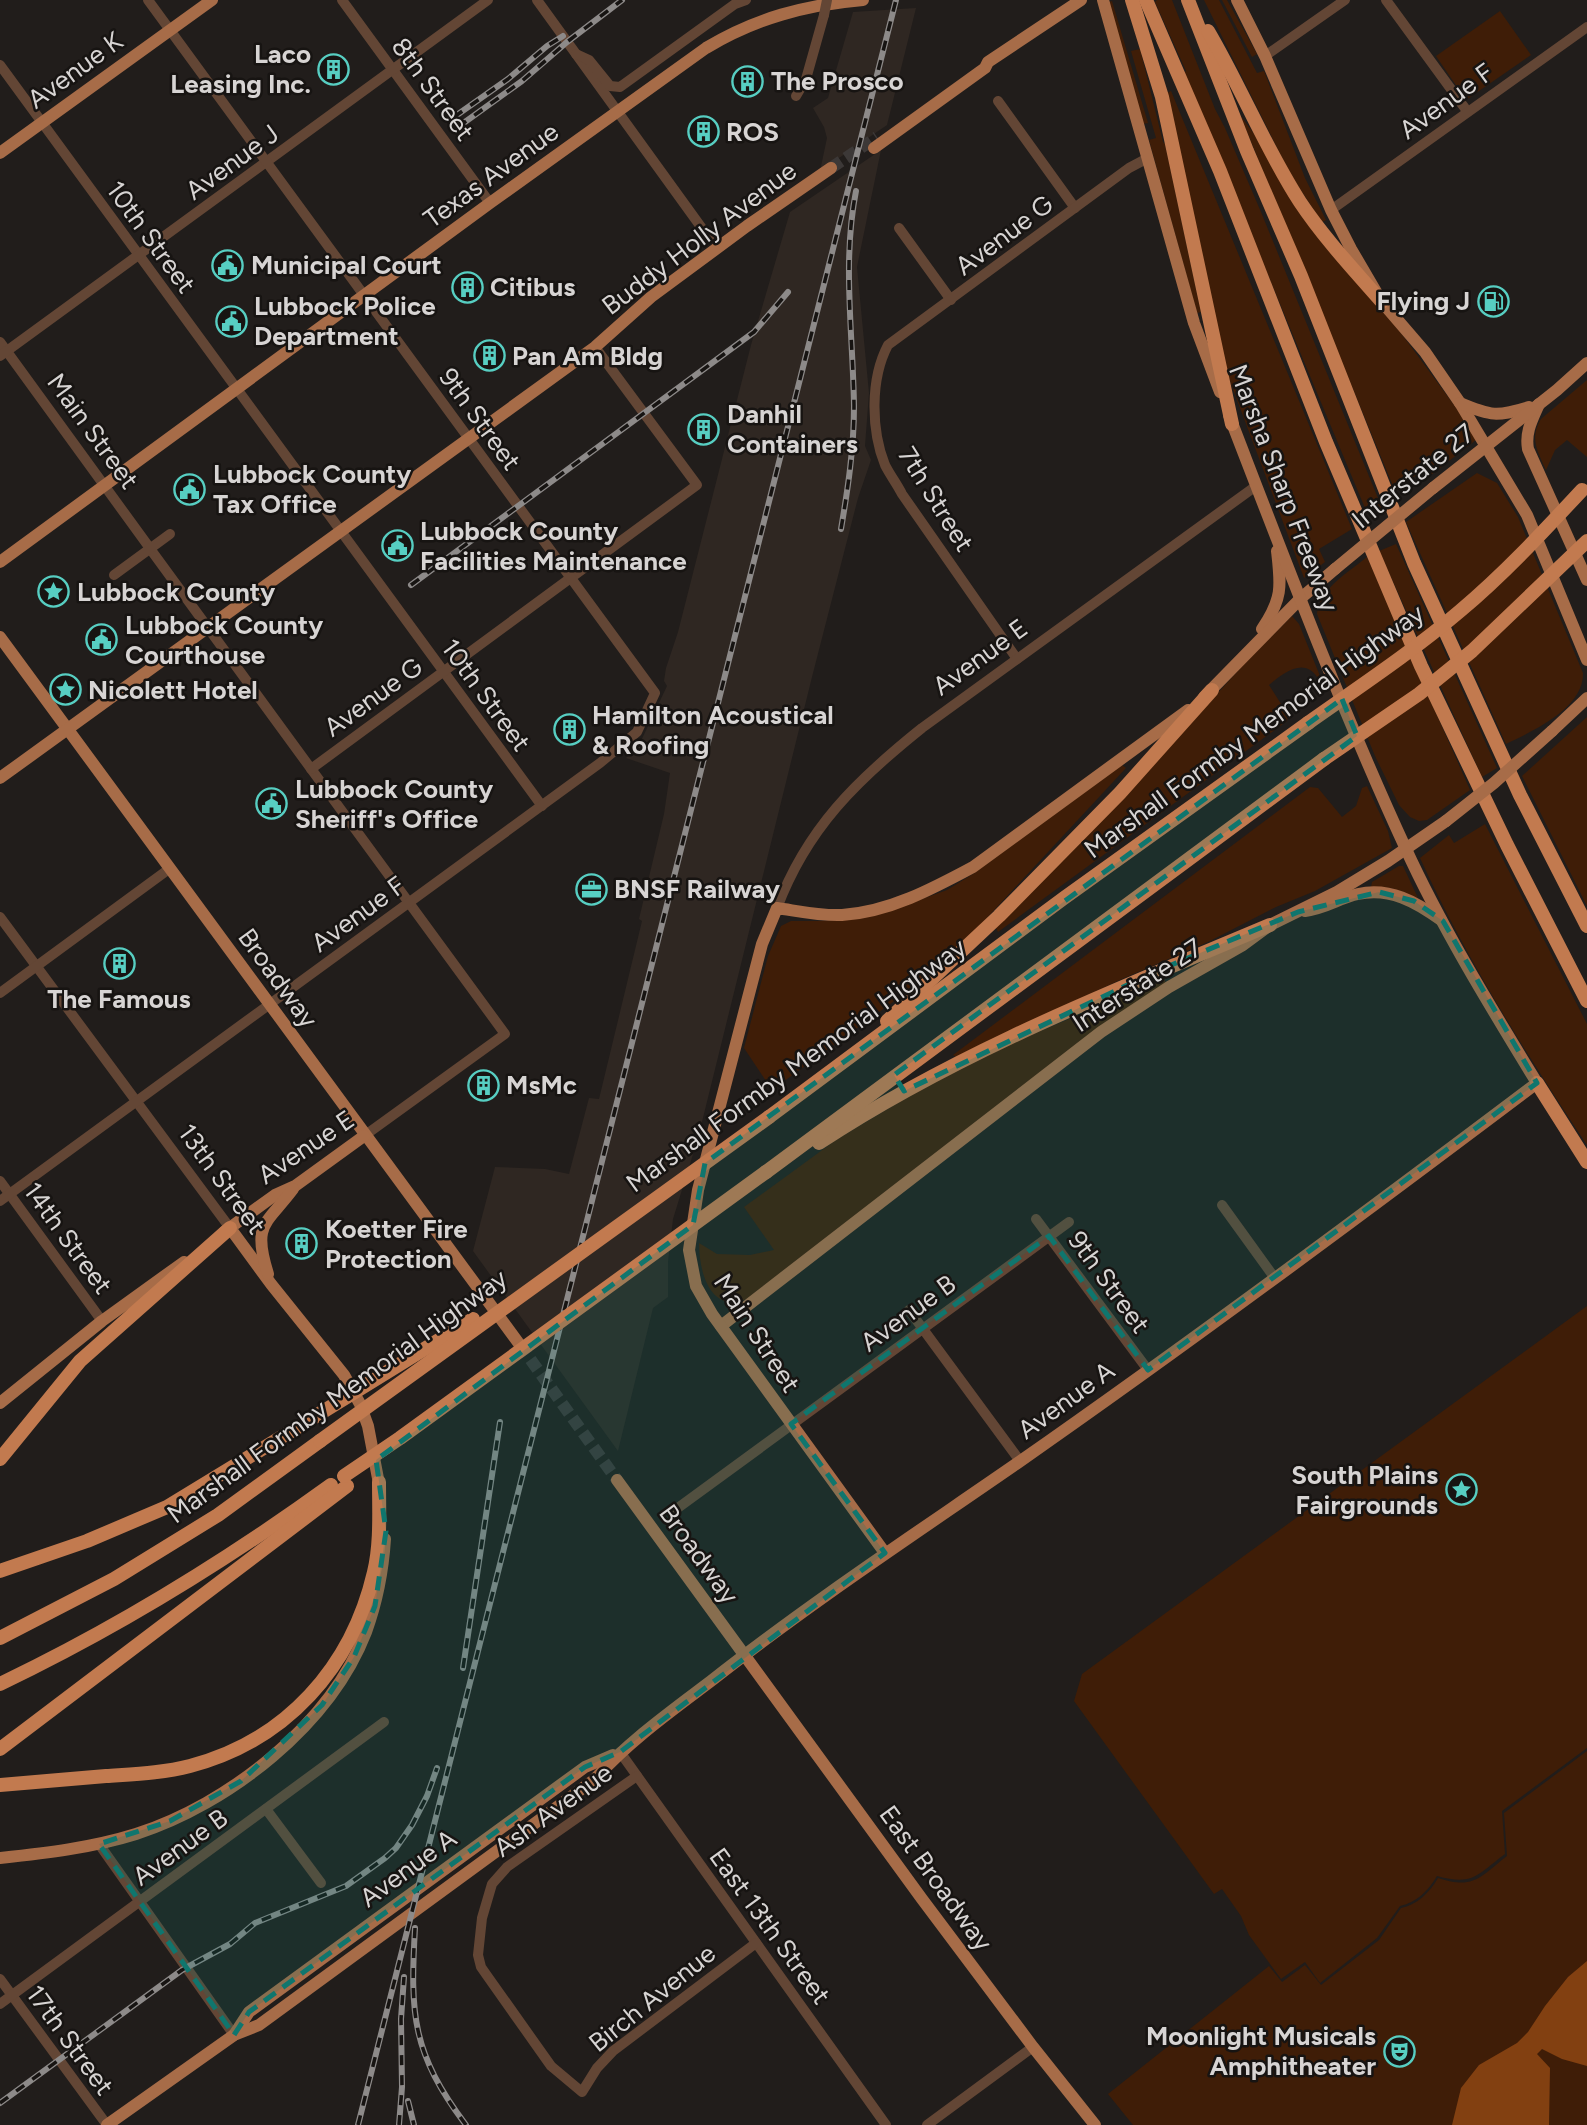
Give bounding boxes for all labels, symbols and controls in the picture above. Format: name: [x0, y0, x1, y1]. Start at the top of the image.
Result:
street label: Avenue K: [21, 25, 129, 115]
street label: 8th Street: [385, 31, 481, 147]
place label: Laco Leasing Inc.: [170, 38, 311, 100]
building icon: Laco Leasing Inc.: [317, 52, 351, 86]
street label: Avenue F: [1393, 56, 1499, 146]
building icon: The Prosco: [731, 64, 765, 98]
place label: The Prosco: [771, 65, 904, 97]
street label: Texas Avenue: [417, 115, 565, 235]
building icon: ROS: [686, 115, 720, 149]
place label: ROS: [726, 116, 779, 148]
street label: Avenue J: [179, 117, 285, 207]
street label: Buddy Holly Avenue: [596, 154, 802, 322]
street label: 10th Street: [100, 175, 203, 300]
street label: Avenue G: [949, 188, 1059, 282]
public building icon: Municipal Court: [211, 248, 245, 282]
place label: Municipal Court: [251, 249, 442, 281]
building icon: Citibus: [450, 270, 484, 304]
place label: Citibus: [490, 271, 575, 303]
fuel station icon: Flying J: [1476, 284, 1510, 318]
place label: Flying J: [1376, 285, 1470, 317]
place label: Lubbock Police Department: [254, 290, 436, 352]
public building icon: Lubbock Police Department: [214, 304, 248, 338]
building icon: Pan Am Bldg: [472, 339, 506, 373]
place label: Pan Am Bldg: [512, 340, 663, 372]
street label: Marsha Sharp Freeway: [1222, 360, 1346, 616]
street label: 9th Street: [432, 362, 528, 476]
street label: Main Street: [40, 367, 146, 495]
place label: Danhil Containers: [727, 398, 858, 460]
building icon: Danhil Containers: [687, 412, 721, 446]
street label: Interstate 27: [1345, 417, 1481, 535]
street label: 7th Street: [891, 441, 981, 557]
place label: Lubbock County Tax Office: [213, 458, 411, 520]
public building icon: Lubbock County Tax Office: [173, 472, 207, 506]
place label: Lubbock County Facilities Maintenance: [420, 515, 687, 577]
public building icon: Lubbock County Facilities Maintenance: [380, 529, 414, 563]
place icon: Lubbock County: [37, 575, 71, 609]
place label: Lubbock County: [77, 576, 275, 608]
street label: Marshall Formby Memorial Highway: [1078, 597, 1430, 865]
place label: Lubbock County Courthouse: [125, 609, 323, 671]
street label: Avenue E: [926, 612, 1034, 702]
public building icon: Lubbock County Courthouse: [85, 623, 119, 657]
street label: 10th Street: [435, 633, 538, 758]
street label: Avenue G: [317, 651, 429, 743]
place icon: Nicolett Hotel: [48, 673, 82, 707]
place label: Nicolett Hotel: [88, 674, 258, 706]
place label: Hamilton Acoustical & Roofing: [592, 699, 834, 761]
building icon: Hamilton Acoustical & Roofing: [552, 713, 586, 747]
place label: Lubbock County Sheriff's Office: [295, 773, 493, 835]
public building icon: Lubbock County Sheriff's Office: [255, 787, 289, 821]
street label: Avenue F: [305, 869, 411, 959]
office icon: BNSF Railway: [574, 872, 608, 906]
place label: BNSF Railway: [614, 873, 780, 905]
street label: Broadway: [231, 922, 325, 1034]
street label: Marshall Formby Memorial Highway: [620, 931, 972, 1199]
street label: Interstate 27: [1066, 931, 1208, 1039]
building icon: The Famous: [102, 946, 136, 980]
place label: The Famous: [47, 983, 191, 1015]
building icon: MsMc: [466, 1068, 500, 1102]
place label: MsMc: [506, 1069, 577, 1101]
street label: Avenue E: [252, 1103, 360, 1191]
street label: 13th Street: [171, 1118, 273, 1240]
street label: 14th Street: [17, 1176, 119, 1300]
place label: Koetter Fire Protection: [325, 1213, 468, 1275]
street label: 9th Street: [1061, 1225, 1157, 1339]
building icon: Koetter Fire Protection: [285, 1227, 319, 1261]
street label: Marshall Formby Memorial Highway: [161, 1262, 513, 1530]
street label: Main Street: [707, 1268, 807, 1398]
street label: Avenue B: [854, 1268, 962, 1358]
street label: Avenue A: [1011, 1354, 1121, 1446]
place label: South Plains Fairgrounds: [1291, 1459, 1438, 1521]
place icon: South Plains Fairgrounds: [1444, 1473, 1478, 1507]
street label: Broadway: [652, 1498, 746, 1610]
street label: Ash Avenue: [488, 1756, 618, 1864]
street label: East Broadway: [872, 1799, 1000, 1957]
street label: Avenue B: [126, 1802, 234, 1892]
street label: Avenue A: [353, 1822, 463, 1914]
street label: East 13th Street: [703, 1842, 838, 2011]
street label: Birch Avenue: [582, 1937, 722, 2059]
street label: 17th Street: [19, 1979, 121, 2101]
place label: Moonlight Musicals Amphitheater: [1146, 2020, 1376, 2082]
theatre icon: Moonlight Musicals Amphitheater: [1382, 2034, 1416, 2068]

